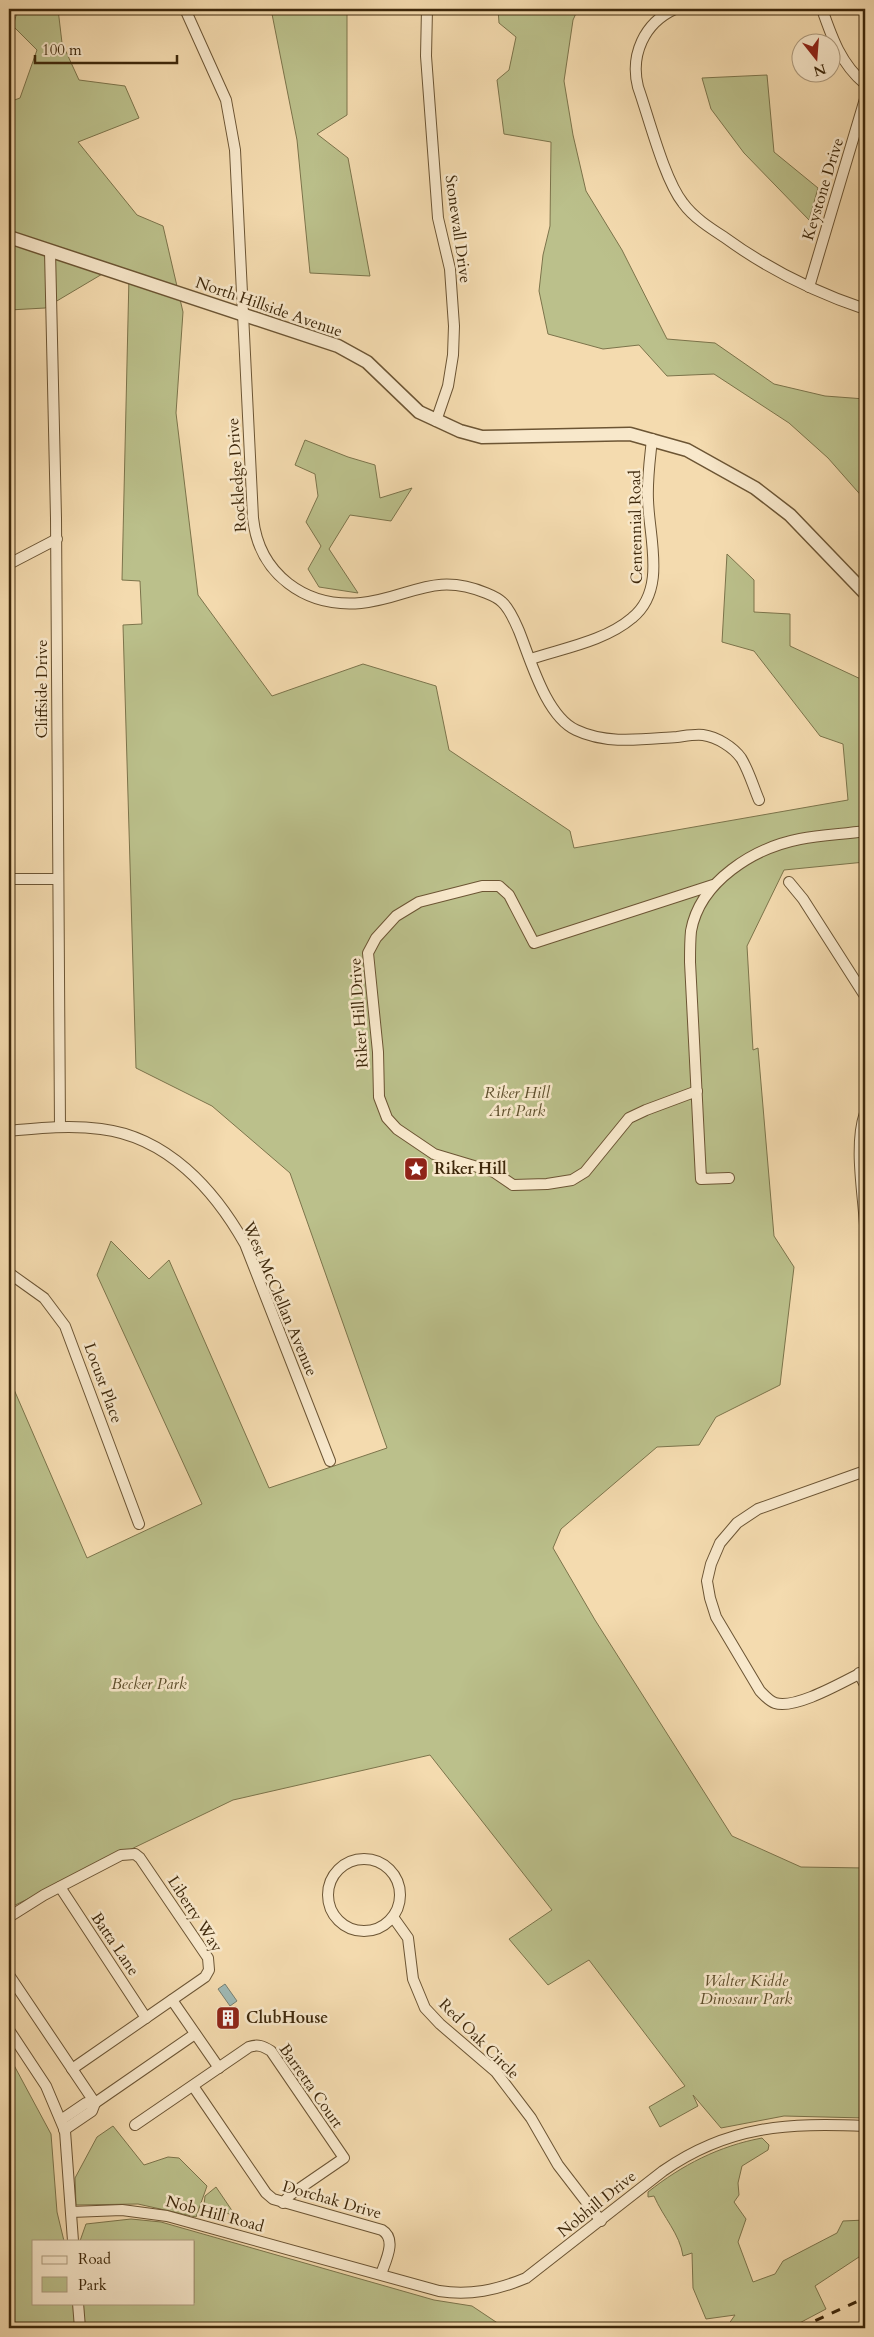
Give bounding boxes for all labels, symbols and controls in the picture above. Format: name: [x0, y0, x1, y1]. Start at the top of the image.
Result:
scale bar: [35, 32, 178, 64]
north arrow: [792, 32, 842, 82]
text: 100 m: [42, 40, 82, 60]
text: N: [811, 59, 828, 81]
street label: Keystone Drive: [797, 135, 849, 243]
street label: Stonewall Drive: [440, 174, 476, 284]
street label: North Hillside Avenue: [193, 272, 345, 342]
street label: Rockledge Drive: [222, 417, 252, 533]
street label: Centennial Road: [624, 469, 648, 584]
street label: Cliffside Drive: [31, 639, 53, 739]
street label: Riker Hill Drive: [344, 957, 374, 1069]
park label: Riker Hill Art Park: [484, 1082, 550, 1122]
place icon: Riker Hill: [403, 1156, 429, 1182]
place label: Riker Hill: [434, 1158, 507, 1180]
street label: West McClellan Avenue: [237, 1217, 323, 1380]
street label: Locust Place: [78, 1340, 128, 1426]
park label: Becker Park: [111, 1673, 187, 1695]
street label: Liberty Way: [162, 1872, 228, 1957]
street label: Batta Lane: [86, 1908, 144, 1980]
park label: Walter Kidde Dinosaur Park: [700, 1970, 792, 2010]
street label: Red Oak Circle: [434, 1994, 524, 2084]
building icon: ClubHouse: [215, 2005, 241, 2031]
place label: ClubHouse: [246, 2007, 328, 2029]
street label: Barretta Court: [274, 2039, 348, 2133]
street label: Nobhill Drive: [553, 2165, 641, 2243]
street label: Dorchak Drive: [280, 2175, 384, 2225]
street label: Nob Hill Road: [164, 2190, 267, 2238]
legend: [32, 2240, 195, 2304]
text: Road: [78, 2249, 111, 2269]
text: Park: [78, 2275, 107, 2295]

